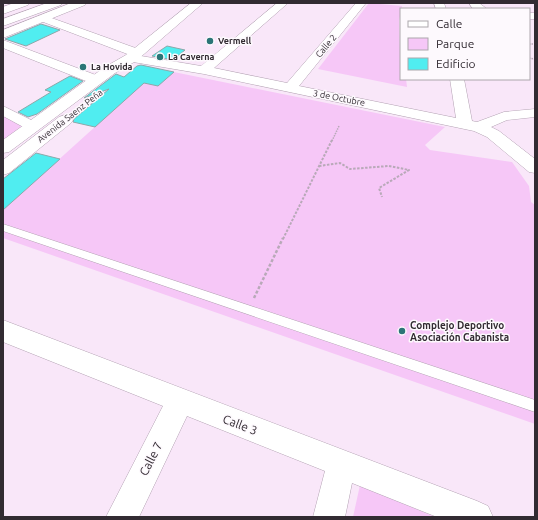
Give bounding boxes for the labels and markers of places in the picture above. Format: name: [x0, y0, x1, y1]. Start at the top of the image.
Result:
marker: Vermell: [205, 36, 215, 46]
place label: Vermell: [218, 36, 251, 46]
marker: La Caverna: [155, 52, 165, 62]
place label: La Caverna: [168, 52, 215, 62]
marker: La Hovida: [78, 62, 88, 72]
place label: La Hovida: [91, 62, 133, 72]
place label: Complejo Deportivo Asociación Cabanista: [410, 320, 509, 343]
marker: Complejo Deportivo Asociación Cabanista: [397, 326, 407, 336]

